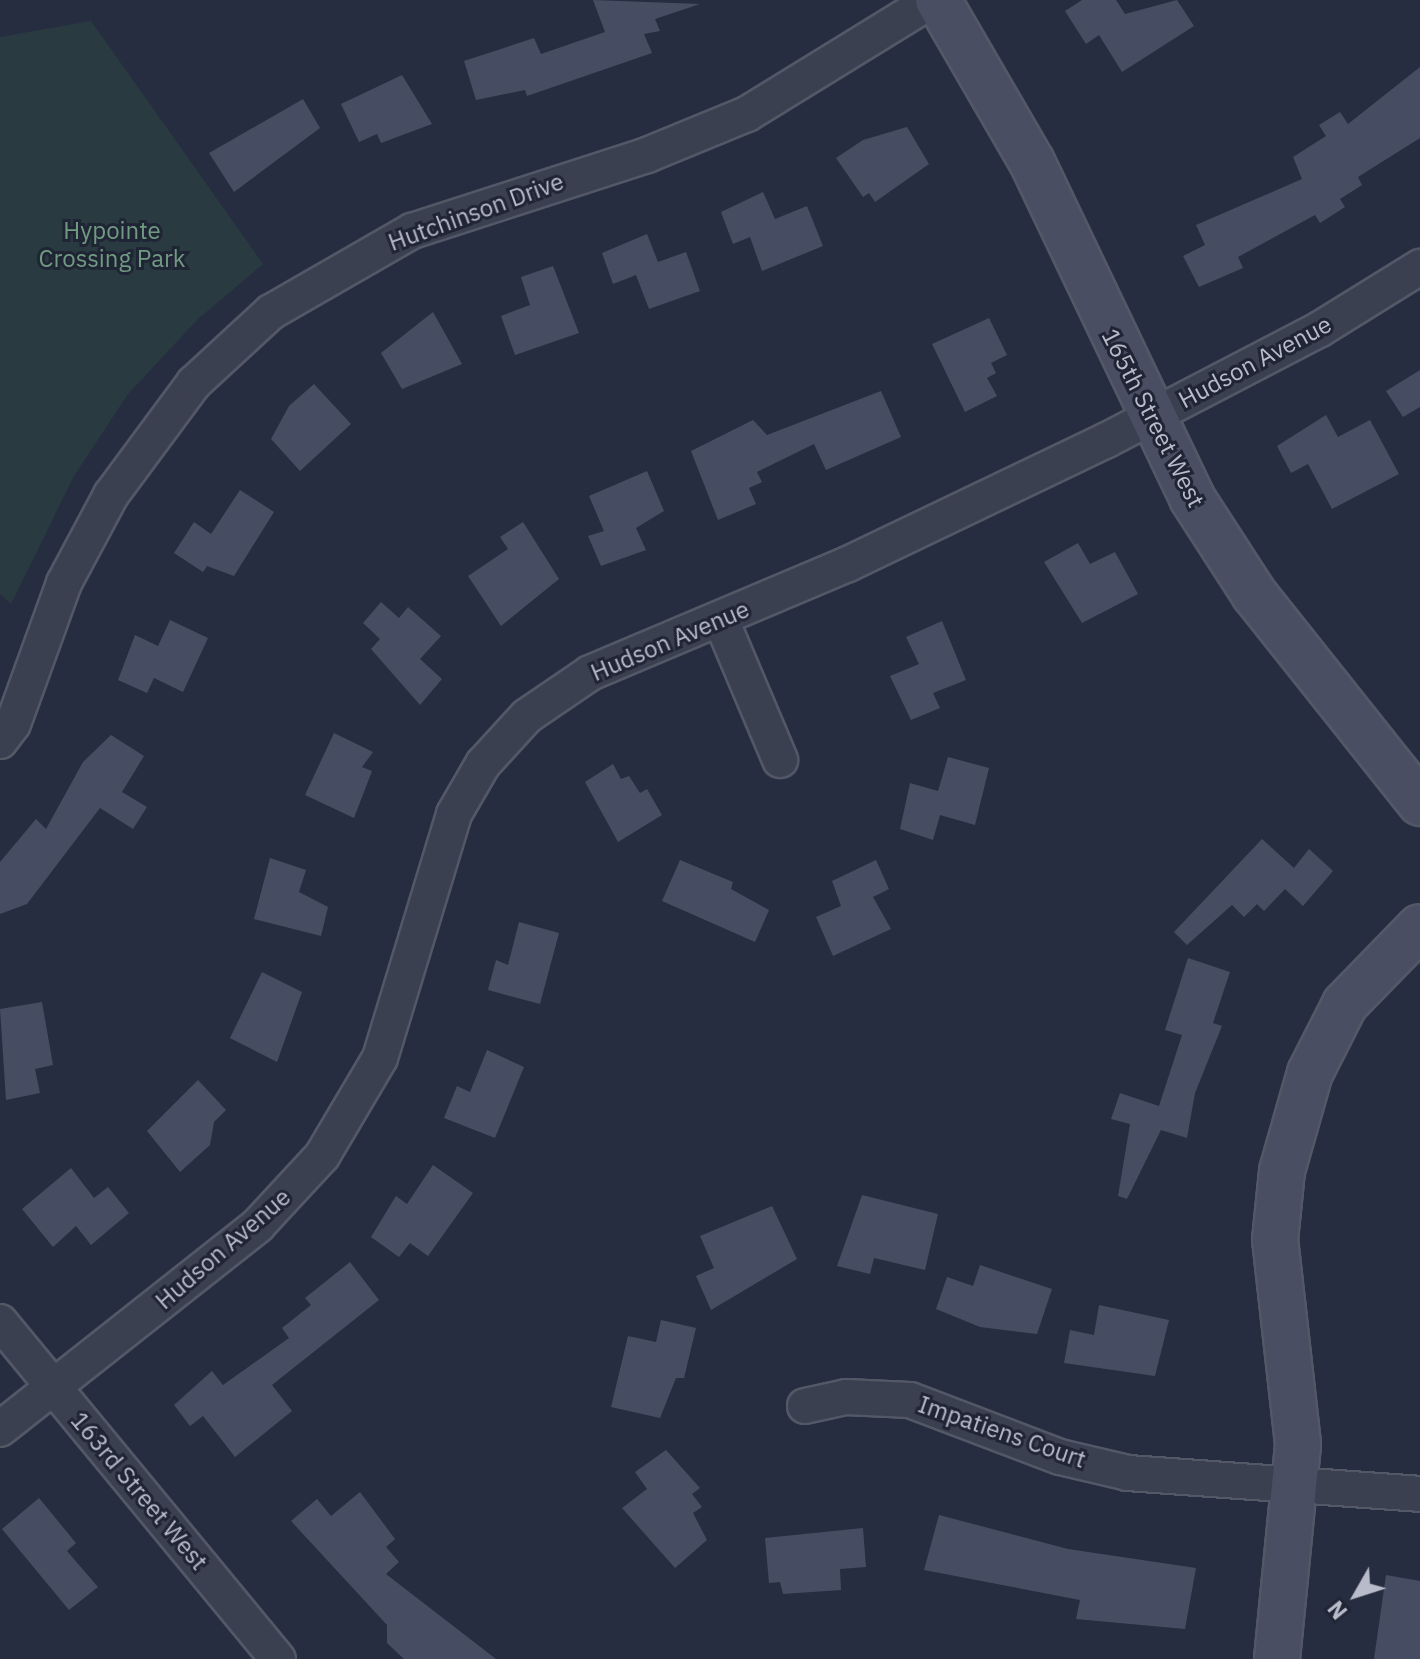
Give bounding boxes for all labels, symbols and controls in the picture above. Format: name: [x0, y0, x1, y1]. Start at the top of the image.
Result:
street label: Hutchinson Drive: [384, 167, 568, 257]
park label: Hypointe Crossing Park: [39, 217, 185, 273]
street label: Hudson Avenue: [1174, 310, 1336, 414]
street label: 165th Street West: [1096, 324, 1210, 512]
street label: Hudson Avenue: [587, 595, 753, 687]
street label: Hudson Avenue: [150, 1183, 296, 1315]
street label: Impatiens Court: [914, 1390, 1090, 1474]
street label: 163rd Street West: [65, 1406, 213, 1576]
north arrow: [1316, 1555, 1396, 1635]
text: N: [1321, 1595, 1353, 1626]

